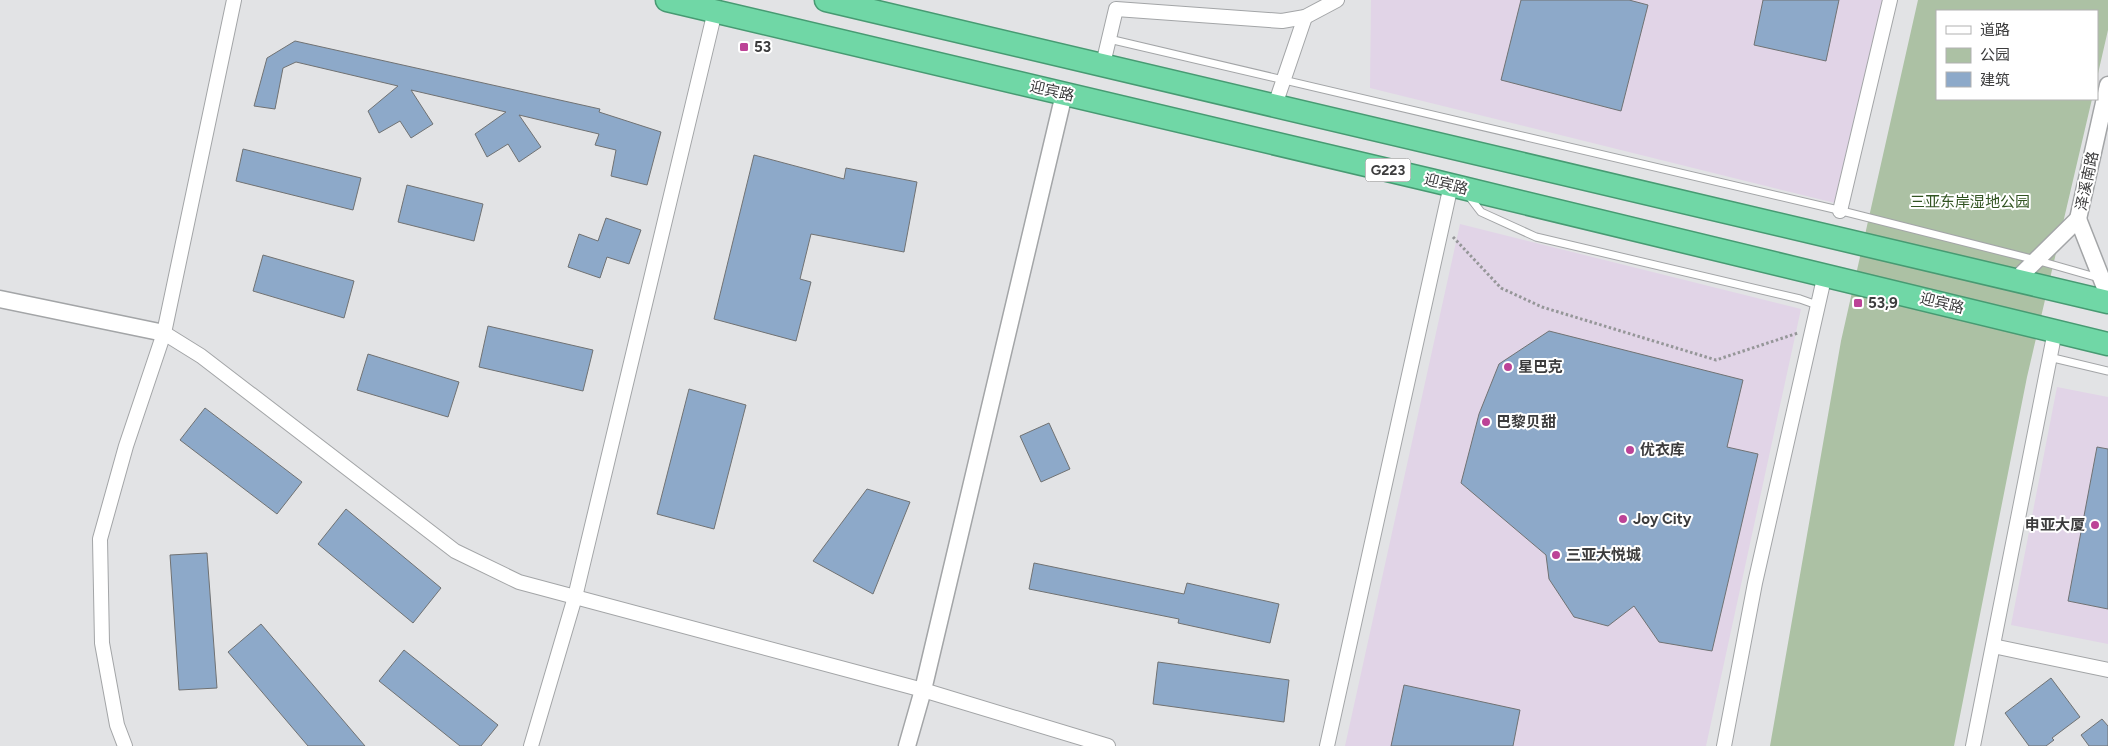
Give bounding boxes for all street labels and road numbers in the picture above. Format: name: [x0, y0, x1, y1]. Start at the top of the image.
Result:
street label: 迎宾路: [1028, 77, 1076, 105]
street label: 泽溪南路: [2072, 150, 2102, 212]
road number: G223: [1366, 158, 1410, 182]
street label: 迎宾路: [1422, 170, 1470, 198]
street label: 迎宾路: [1918, 289, 1966, 317]

